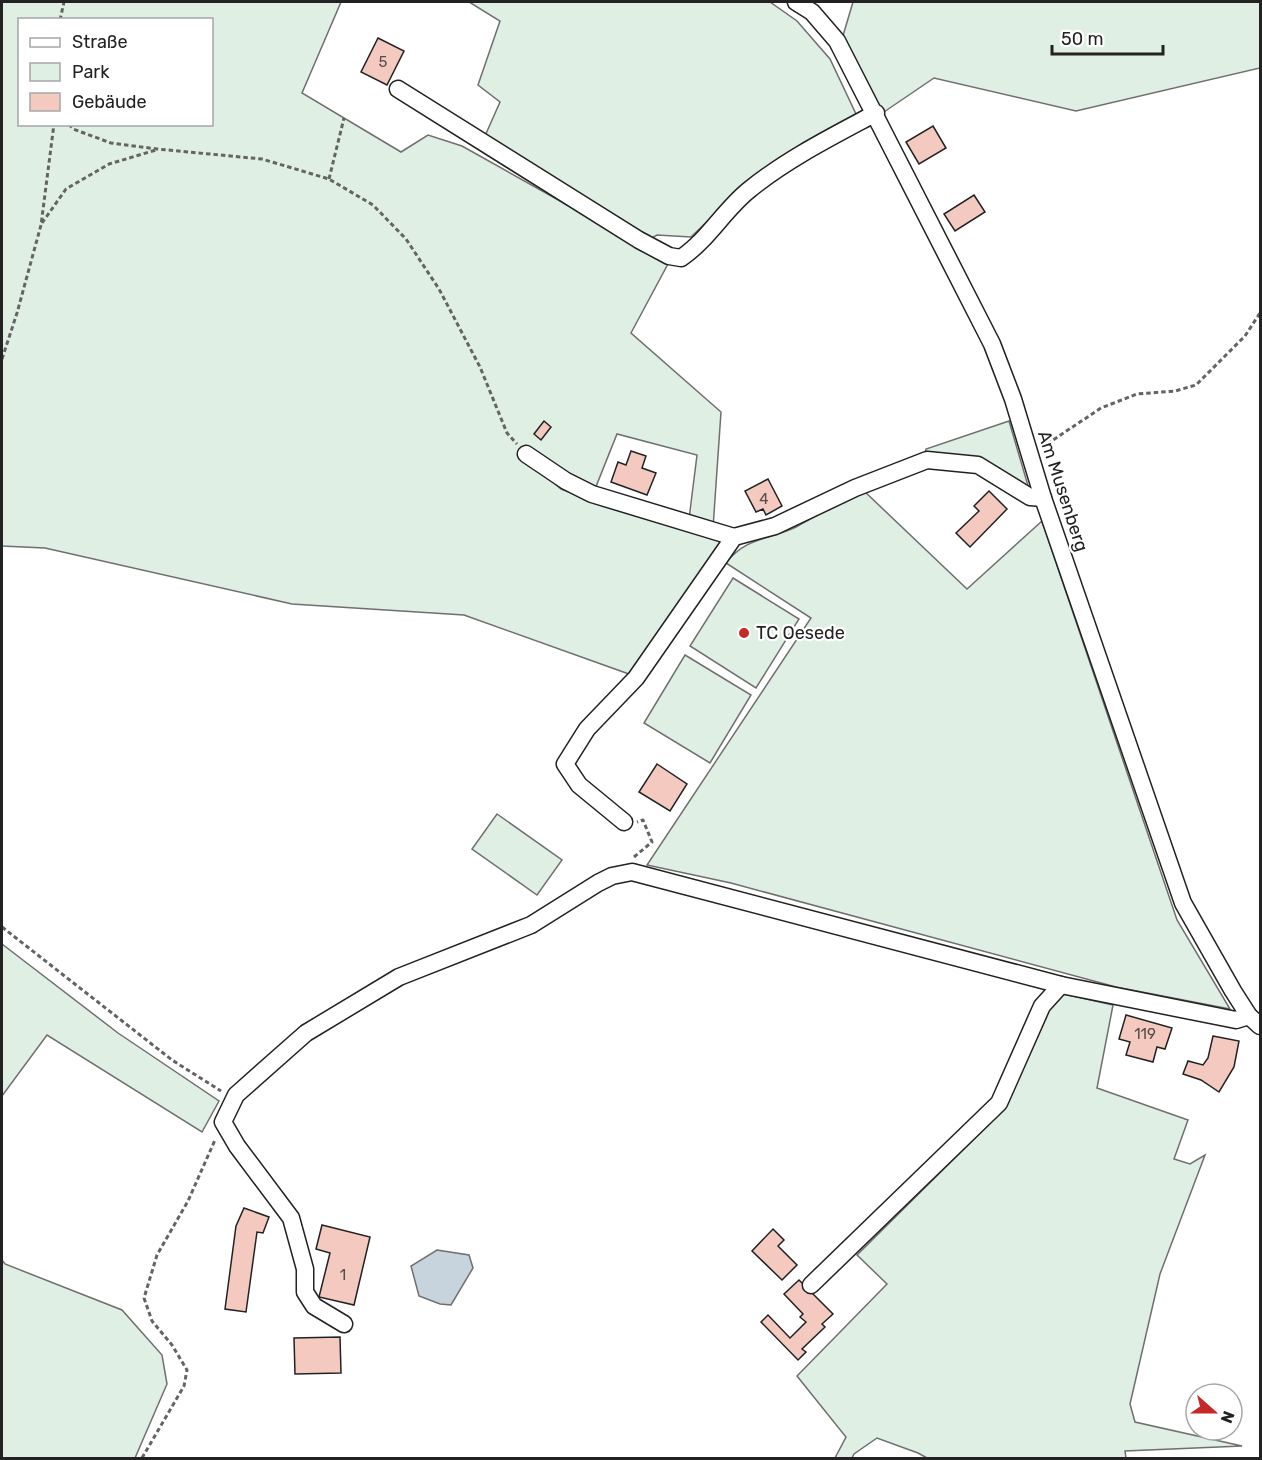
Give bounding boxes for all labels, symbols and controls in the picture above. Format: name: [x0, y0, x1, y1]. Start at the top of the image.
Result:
legend: [18, 18, 213, 126]
scale bar: [1052, 18, 1163, 56]
text: 50 m: [1061, 28, 1104, 50]
text: Straße: [72, 31, 128, 53]
house number: 5: [379, 53, 388, 71]
text: Park: [72, 61, 110, 83]
text: Gebäude: [72, 91, 147, 113]
street label: Am Musenberg: [1033, 428, 1093, 554]
house number: 4: [759, 490, 769, 508]
place label: TC Oesede: [756, 622, 845, 644]
marker: TC Oesede: [737, 626, 751, 640]
house number: 119: [1134, 1025, 1156, 1043]
house number: 1: [340, 1266, 346, 1284]
north arrow: [1184, 1382, 1244, 1442]
text: N: [1217, 1408, 1238, 1426]

